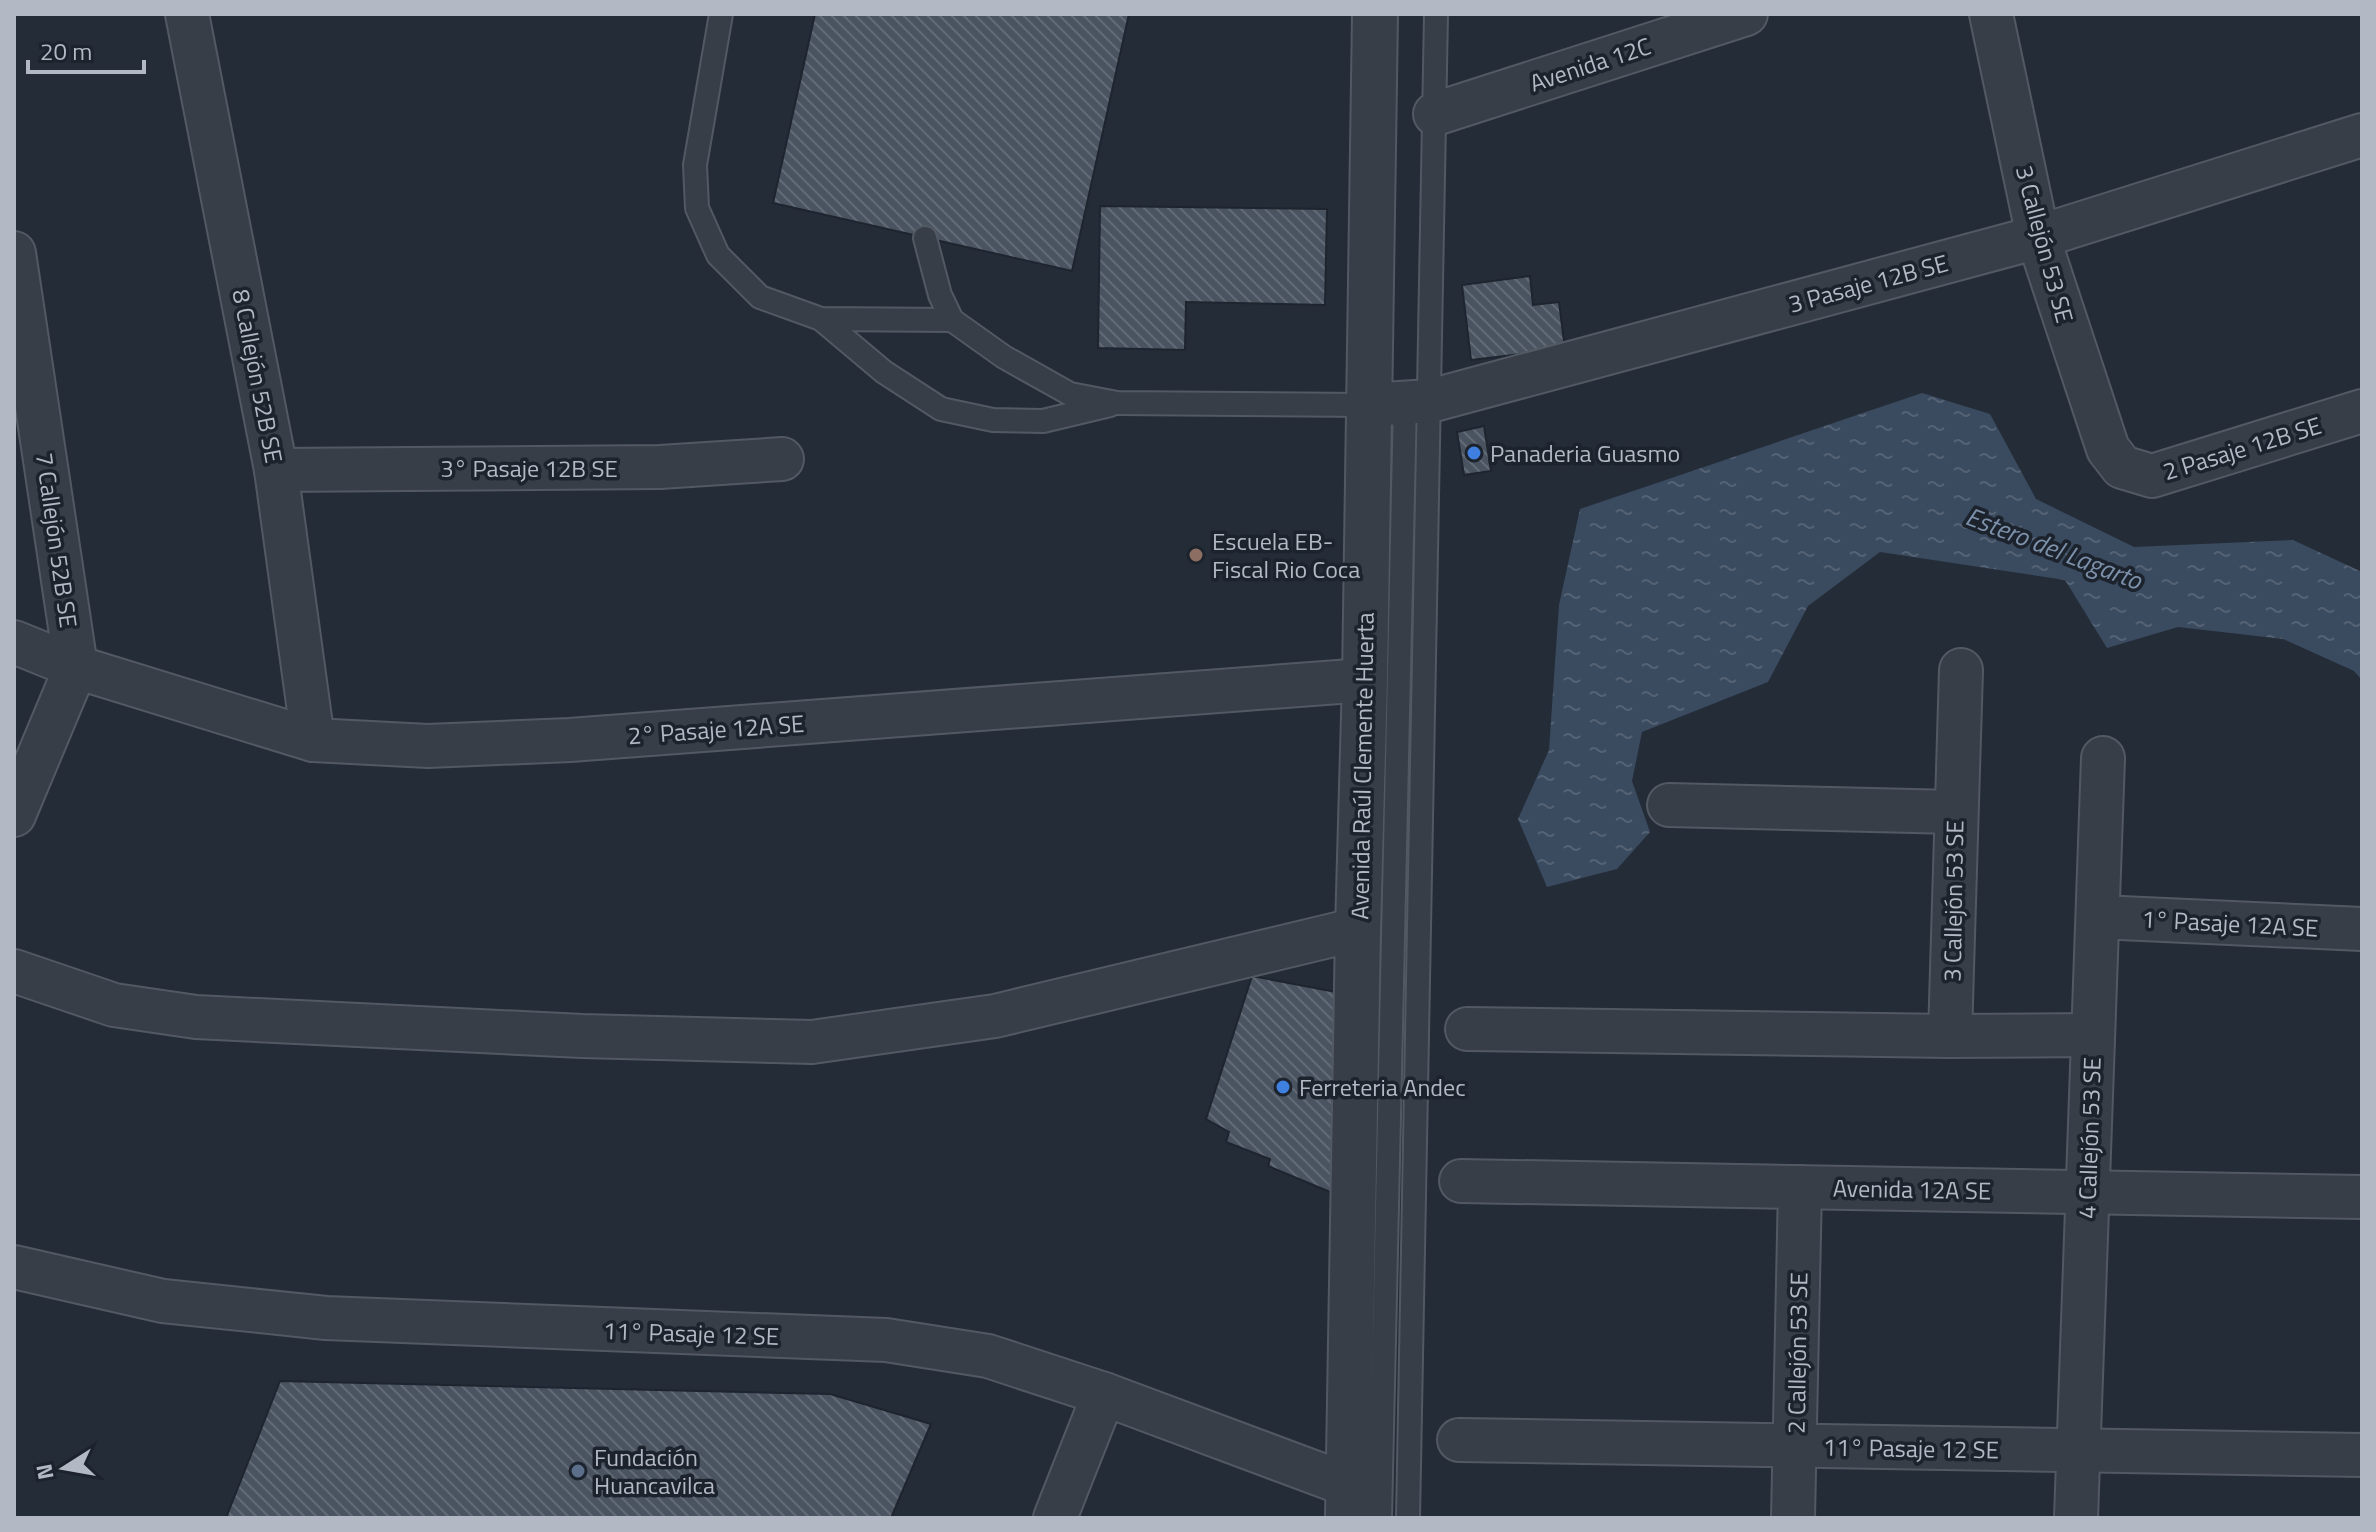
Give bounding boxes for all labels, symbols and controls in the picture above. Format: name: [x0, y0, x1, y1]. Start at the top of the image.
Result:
scale bar: [28, 24, 144, 74]
street label: Avenida 12C: [1525, 28, 1655, 100]
text: 20 m: [40, 33, 92, 69]
street label: 3 Callejón 53 SE: [2007, 161, 2083, 327]
street label: 3 Pasaje 12B SE: [1784, 244, 1952, 322]
street label: 8 Callejón 52B SE: [224, 286, 292, 466]
street label: 2 Pasaje 12B SE: [2158, 407, 2326, 489]
place label: Panaderia Guasmo: [1490, 435, 1680, 471]
marker: Panaderia Guasmo: [1465, 444, 1483, 462]
street label: 7 Callejón 52B SE: [27, 450, 87, 630]
street label: 3° Pasaje 12B SE: [440, 450, 618, 486]
water label: Estero del Lagarto: [1960, 496, 2149, 600]
place label: Escuela EB- Fiscal Rio Coca: [1212, 523, 1360, 587]
marker: Escuela EB- Fiscal Rio Coca: [1187, 546, 1205, 564]
street label: Avenida Raúl Clemente Huerta: [1341, 612, 1383, 920]
street label: 2° Pasaje 12A SE: [627, 705, 805, 753]
street label: 3 Callejón 53 SE: [1934, 820, 1972, 982]
street label: 1° Pasaje 12A SE: [2141, 900, 2319, 946]
street label: 4 Callejón 53 SE: [2068, 1057, 2110, 1219]
place label: Ferreteria Andec: [1299, 1069, 1466, 1105]
marker: Ferreteria Andec: [1274, 1078, 1292, 1096]
street label: Avenida 12A SE: [1833, 1170, 1991, 1208]
street label: 2 Callejón 53 SE: [1778, 1272, 1816, 1434]
street label: 11° Pasaje 12 SE: [602, 1312, 780, 1354]
north arrow: [24, 1428, 104, 1508]
street label: 11° Pasaje 12 SE: [1823, 1428, 1999, 1468]
place label: Fundación Huancavilca: [594, 1439, 715, 1503]
text: N: [26, 1461, 63, 1483]
marker: Fundación Huancavilca: [569, 1462, 587, 1480]

